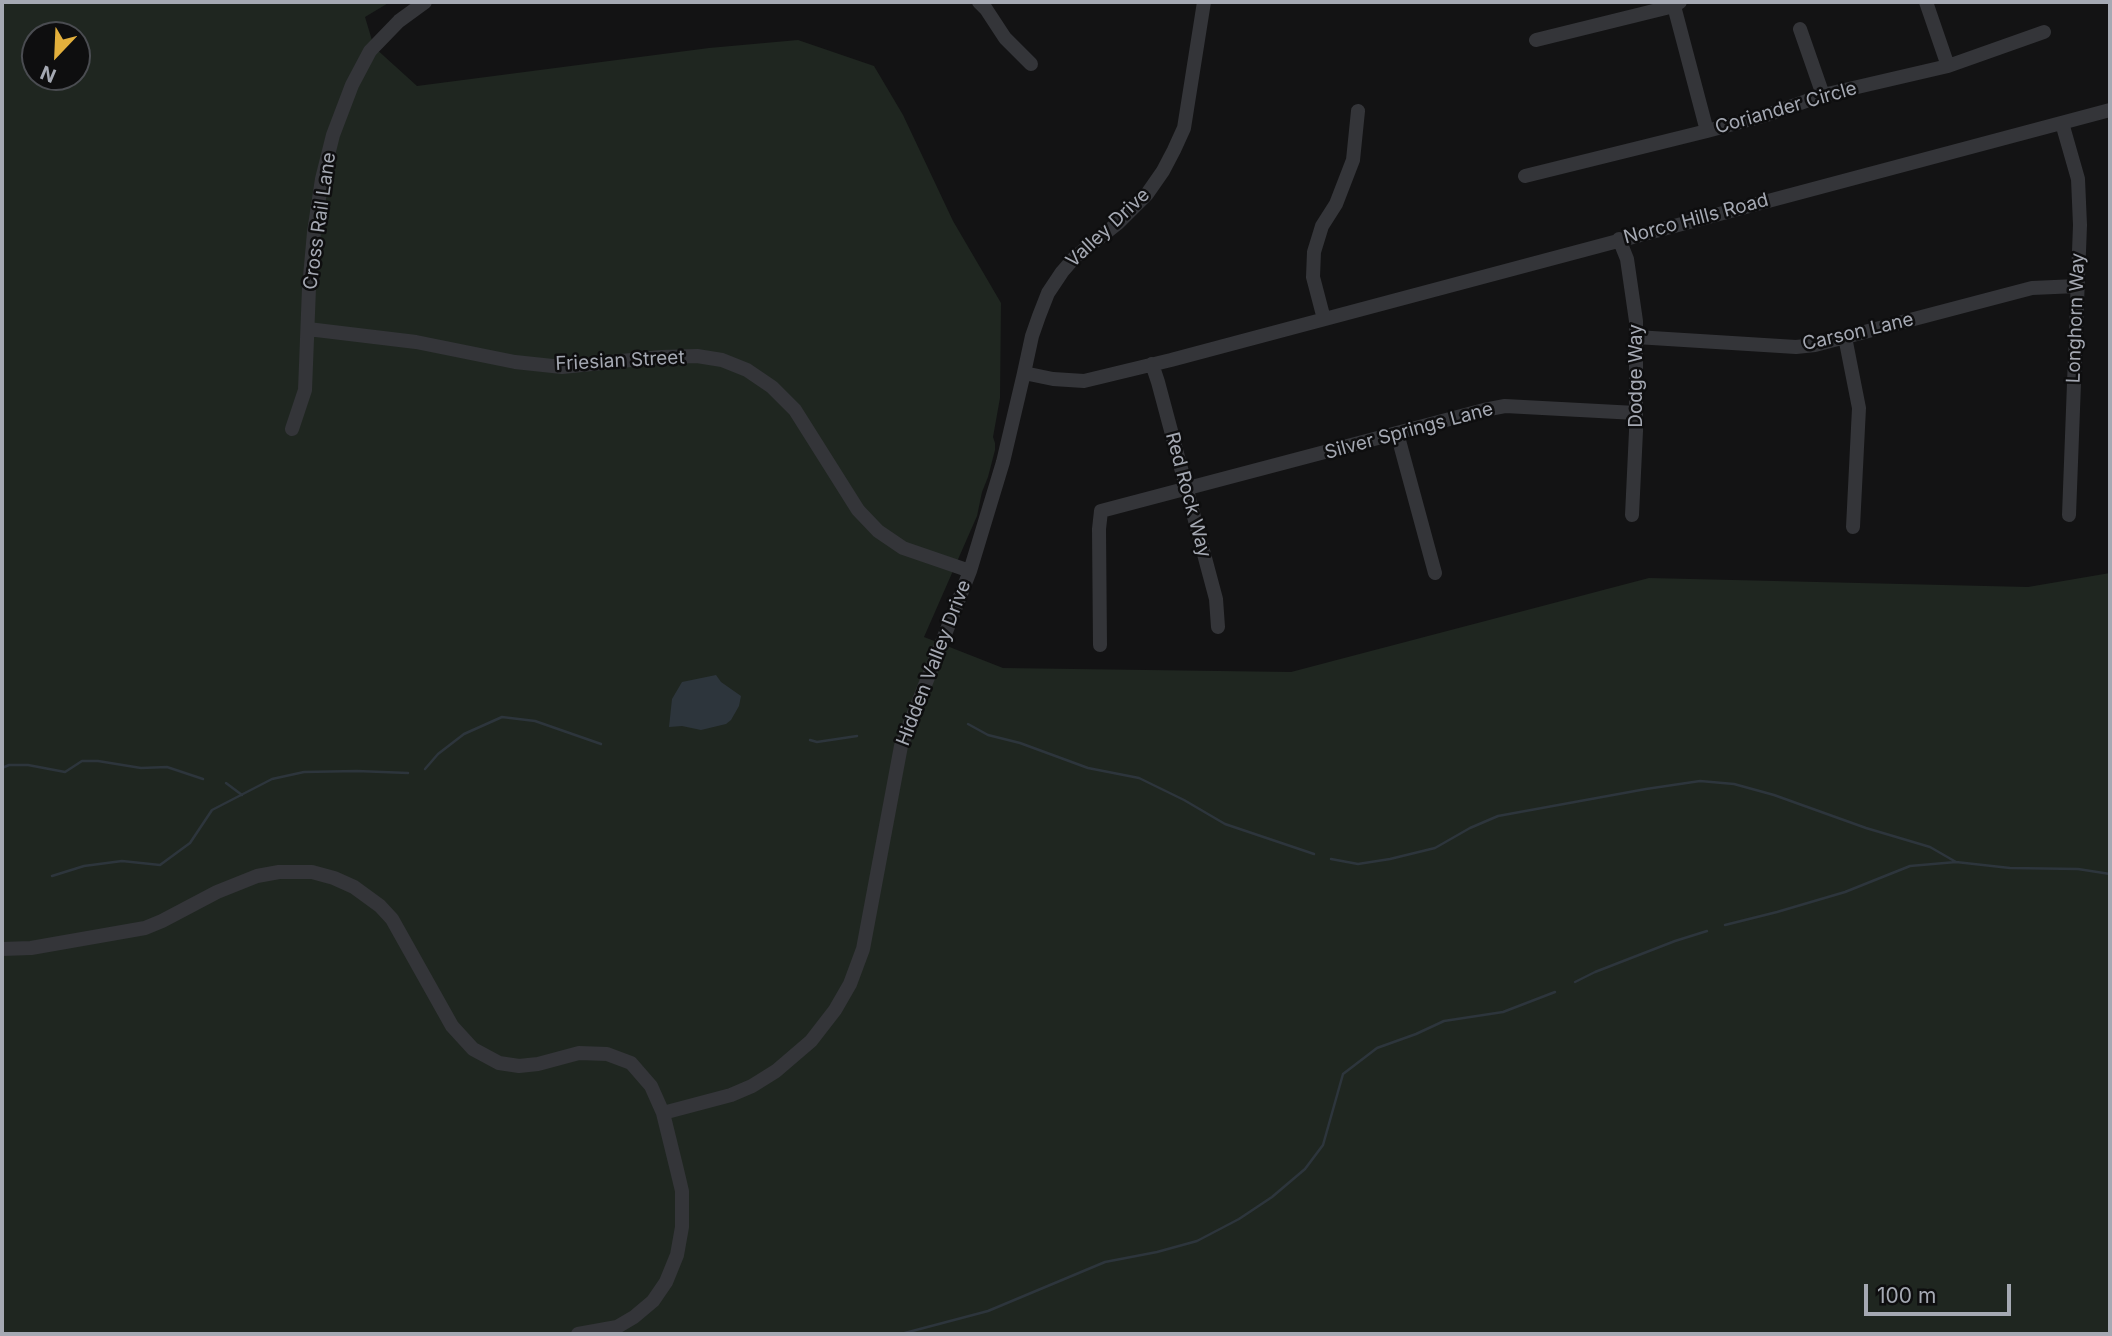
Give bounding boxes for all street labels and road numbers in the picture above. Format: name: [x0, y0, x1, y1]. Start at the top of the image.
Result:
street label: Coriander Circle: [1713, 77, 1859, 139]
street label: Cross Rail Lane: [299, 151, 341, 291]
street label: Valley Drive: [1062, 184, 1154, 272]
street label: Norco Hills Road: [1621, 189, 1771, 249]
street label: Longhorn Way: [2062, 252, 2090, 384]
street label: Carson Lane: [1800, 308, 1916, 356]
street label: Dodge Way: [1625, 324, 1647, 428]
street label: Friesian Street: [555, 346, 685, 376]
street label: Silver Springs Lane: [1322, 398, 1496, 464]
street label: Red Rock Way: [1160, 430, 1216, 560]
street label: Hidden Valley Drive: [892, 577, 976, 749]

